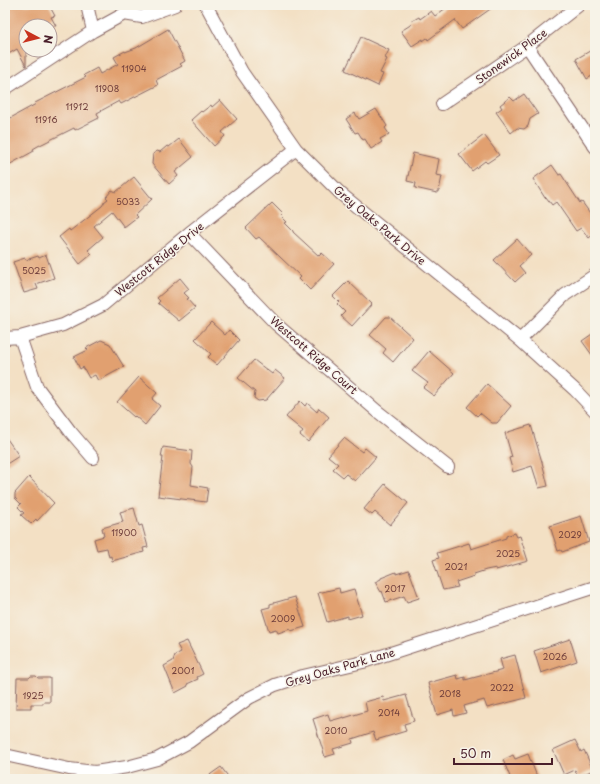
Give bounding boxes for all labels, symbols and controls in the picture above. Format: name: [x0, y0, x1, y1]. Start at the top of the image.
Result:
north arrow: [18, 18, 58, 58]
street label: Stonewick Place: [472, 24, 551, 88]
text: N: [39, 34, 57, 45]
house number: 11904: [121, 61, 147, 75]
house number: 11908: [95, 81, 119, 95]
house number: 11912: [65, 99, 89, 113]
house number: 11916: [34, 112, 58, 126]
street label: Grey Oaks Park Drive: [330, 181, 430, 269]
house number: 5033: [116, 194, 140, 208]
street label: Westcott Ridge Drive: [111, 218, 207, 300]
house number: 5025: [22, 263, 46, 277]
street label: Westcott Ridge Court: [266, 312, 362, 398]
house number: 11900: [111, 525, 137, 539]
house number: 2029: [558, 527, 582, 541]
house number: 2025: [496, 546, 520, 560]
house number: 2021: [444, 559, 468, 573]
house number: 2017: [384, 581, 406, 595]
house number: 2009: [271, 611, 295, 625]
street label: Grey Oaks Park Lane: [283, 643, 397, 691]
house number: 2026: [543, 649, 567, 663]
house number: 2001: [172, 663, 194, 677]
house number: 2022: [490, 680, 514, 694]
house number: 2018: [439, 686, 461, 700]
house number: 1925: [22, 688, 44, 702]
house number: 2014: [378, 705, 400, 719]
house number: 2010: [325, 723, 348, 737]
scale bar: [454, 740, 552, 766]
text: 50 m: [460, 744, 491, 762]

